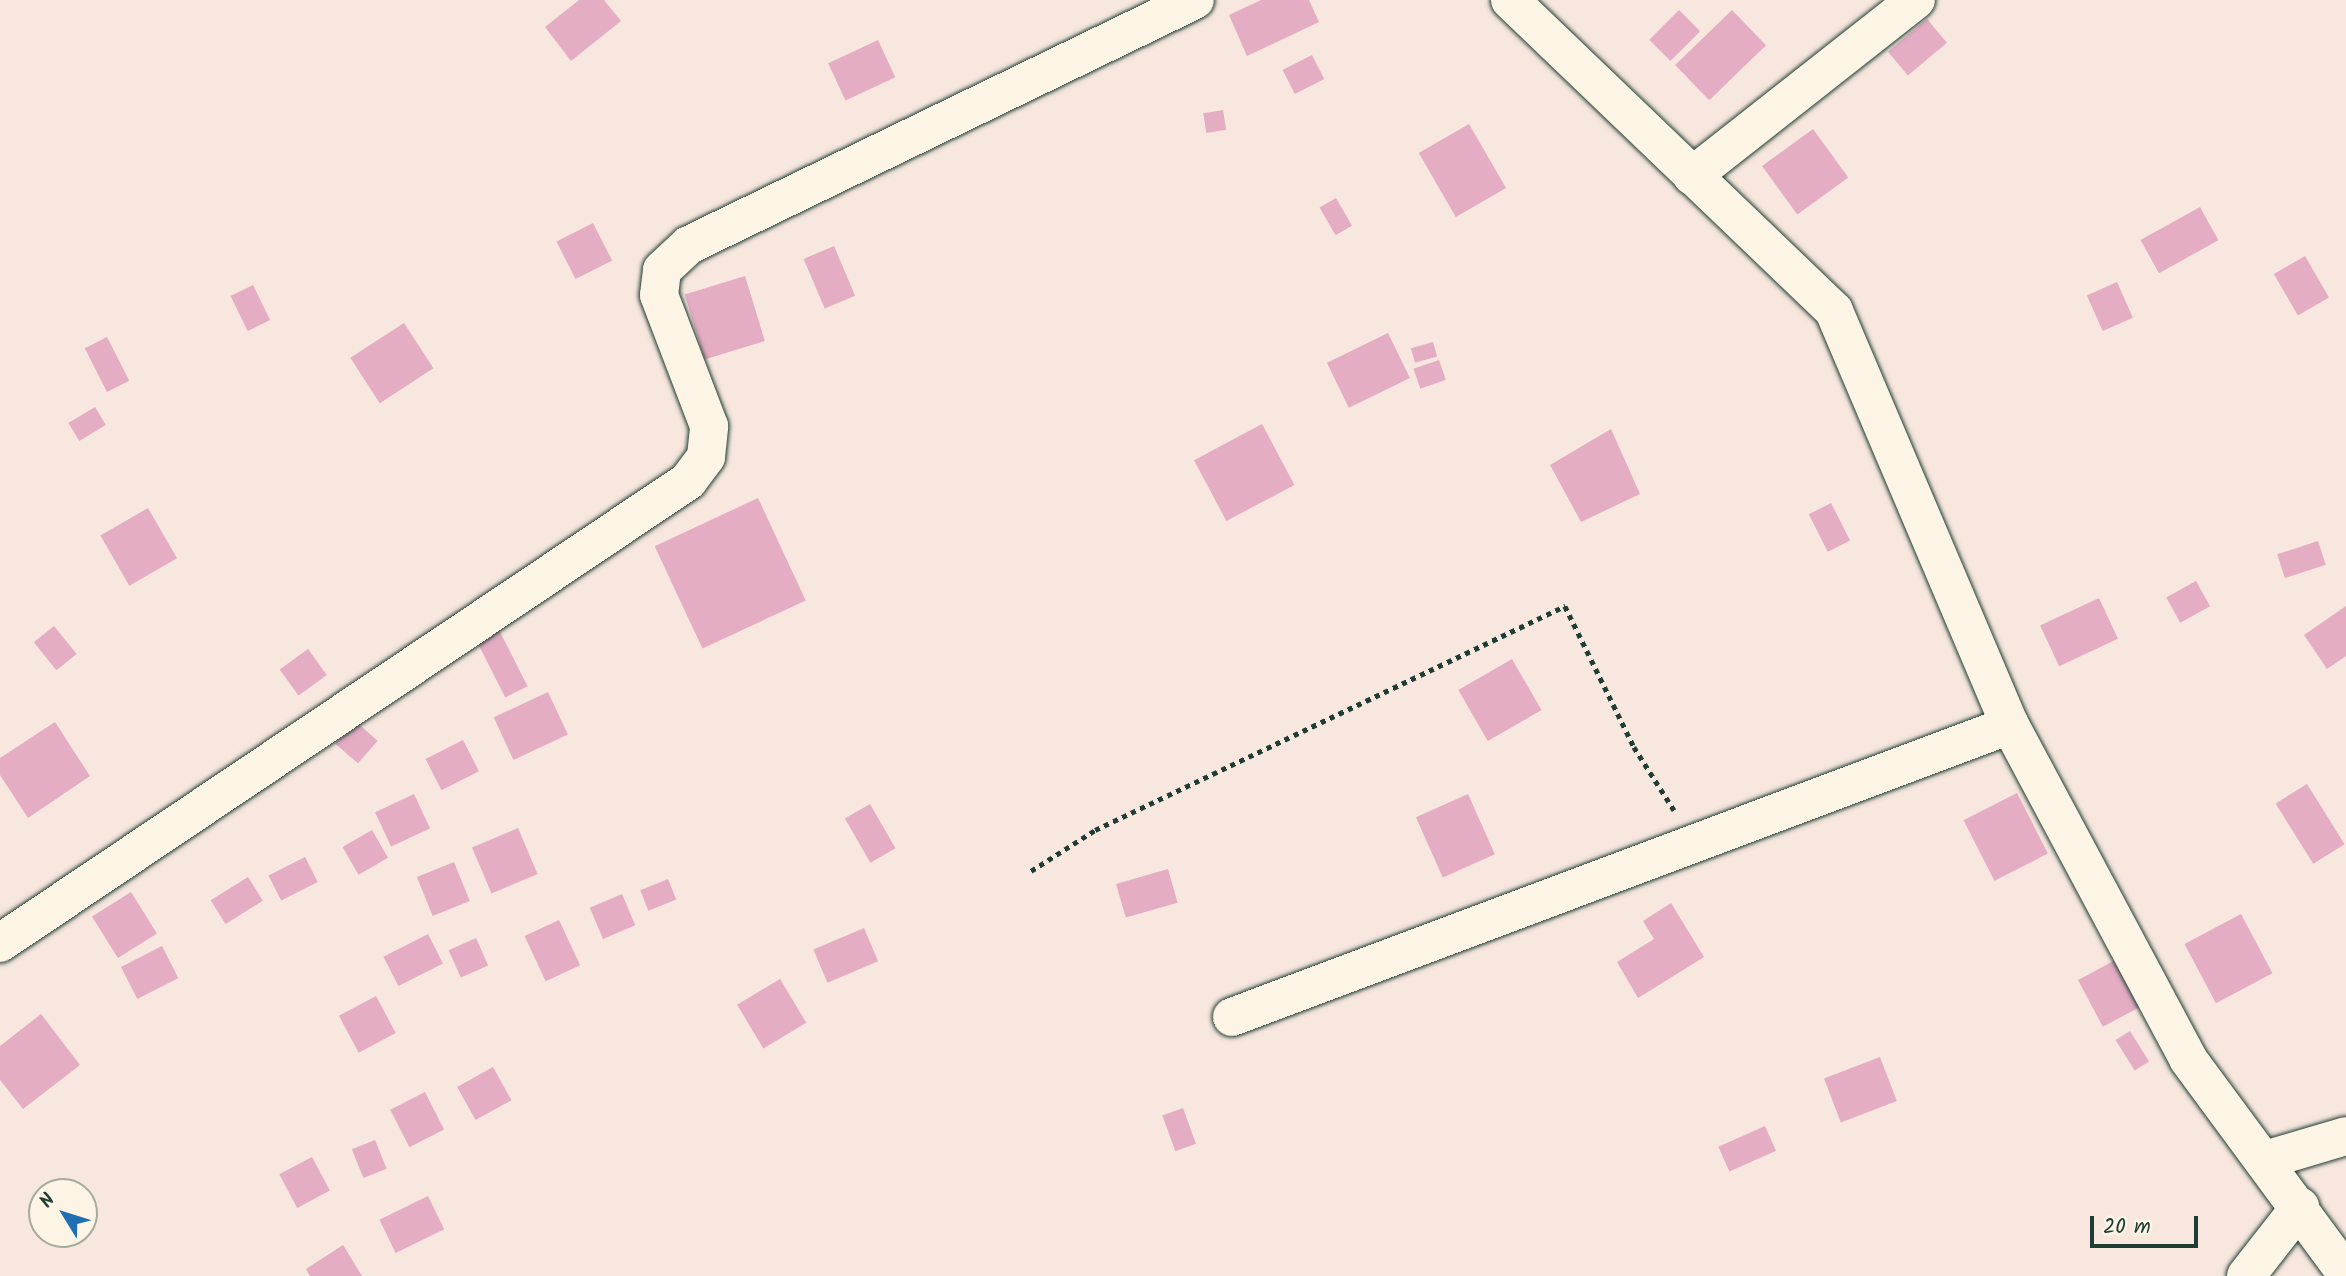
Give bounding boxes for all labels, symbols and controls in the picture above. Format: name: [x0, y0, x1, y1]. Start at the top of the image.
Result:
north arrow: [28, 1178, 98, 1248]
text: N: [33, 1187, 64, 1215]
scale bar: [2094, 1202, 2202, 1246]
text: 20 m: [2103, 1211, 2151, 1244]

